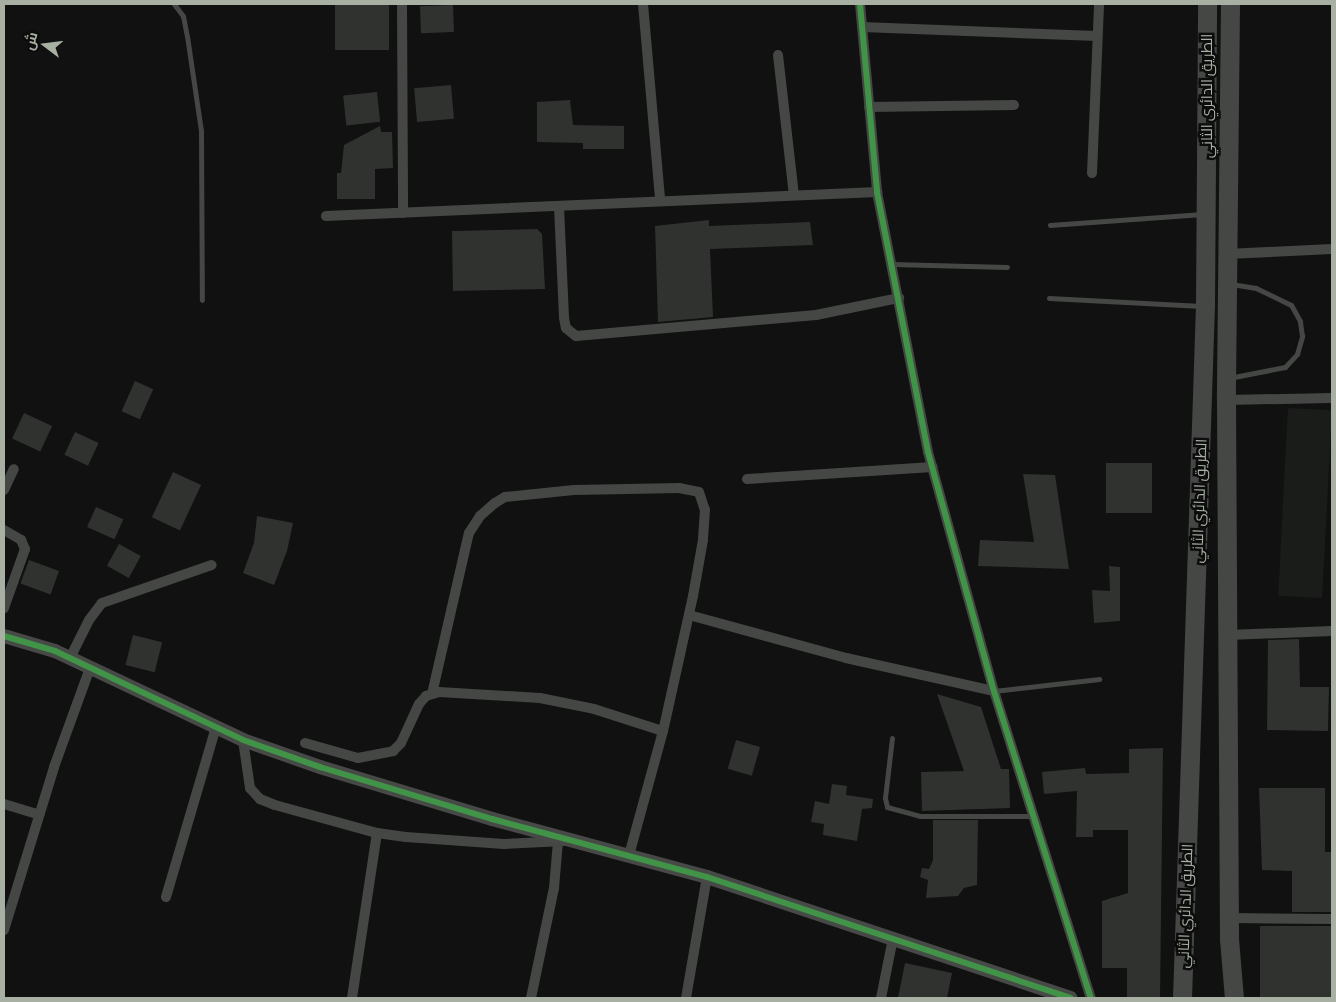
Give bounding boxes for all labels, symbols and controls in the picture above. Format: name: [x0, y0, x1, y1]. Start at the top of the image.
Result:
north arrow: [20, 20, 70, 70]
text: ش: [19, 30, 41, 52]
street label: الطريق الدائري الثاني: [1198, 34, 1216, 158]
street label: الطريق الدائري الثاني: [1188, 438, 1210, 564]
street label: الطريق الدائري الثاني: [1174, 843, 1196, 969]

